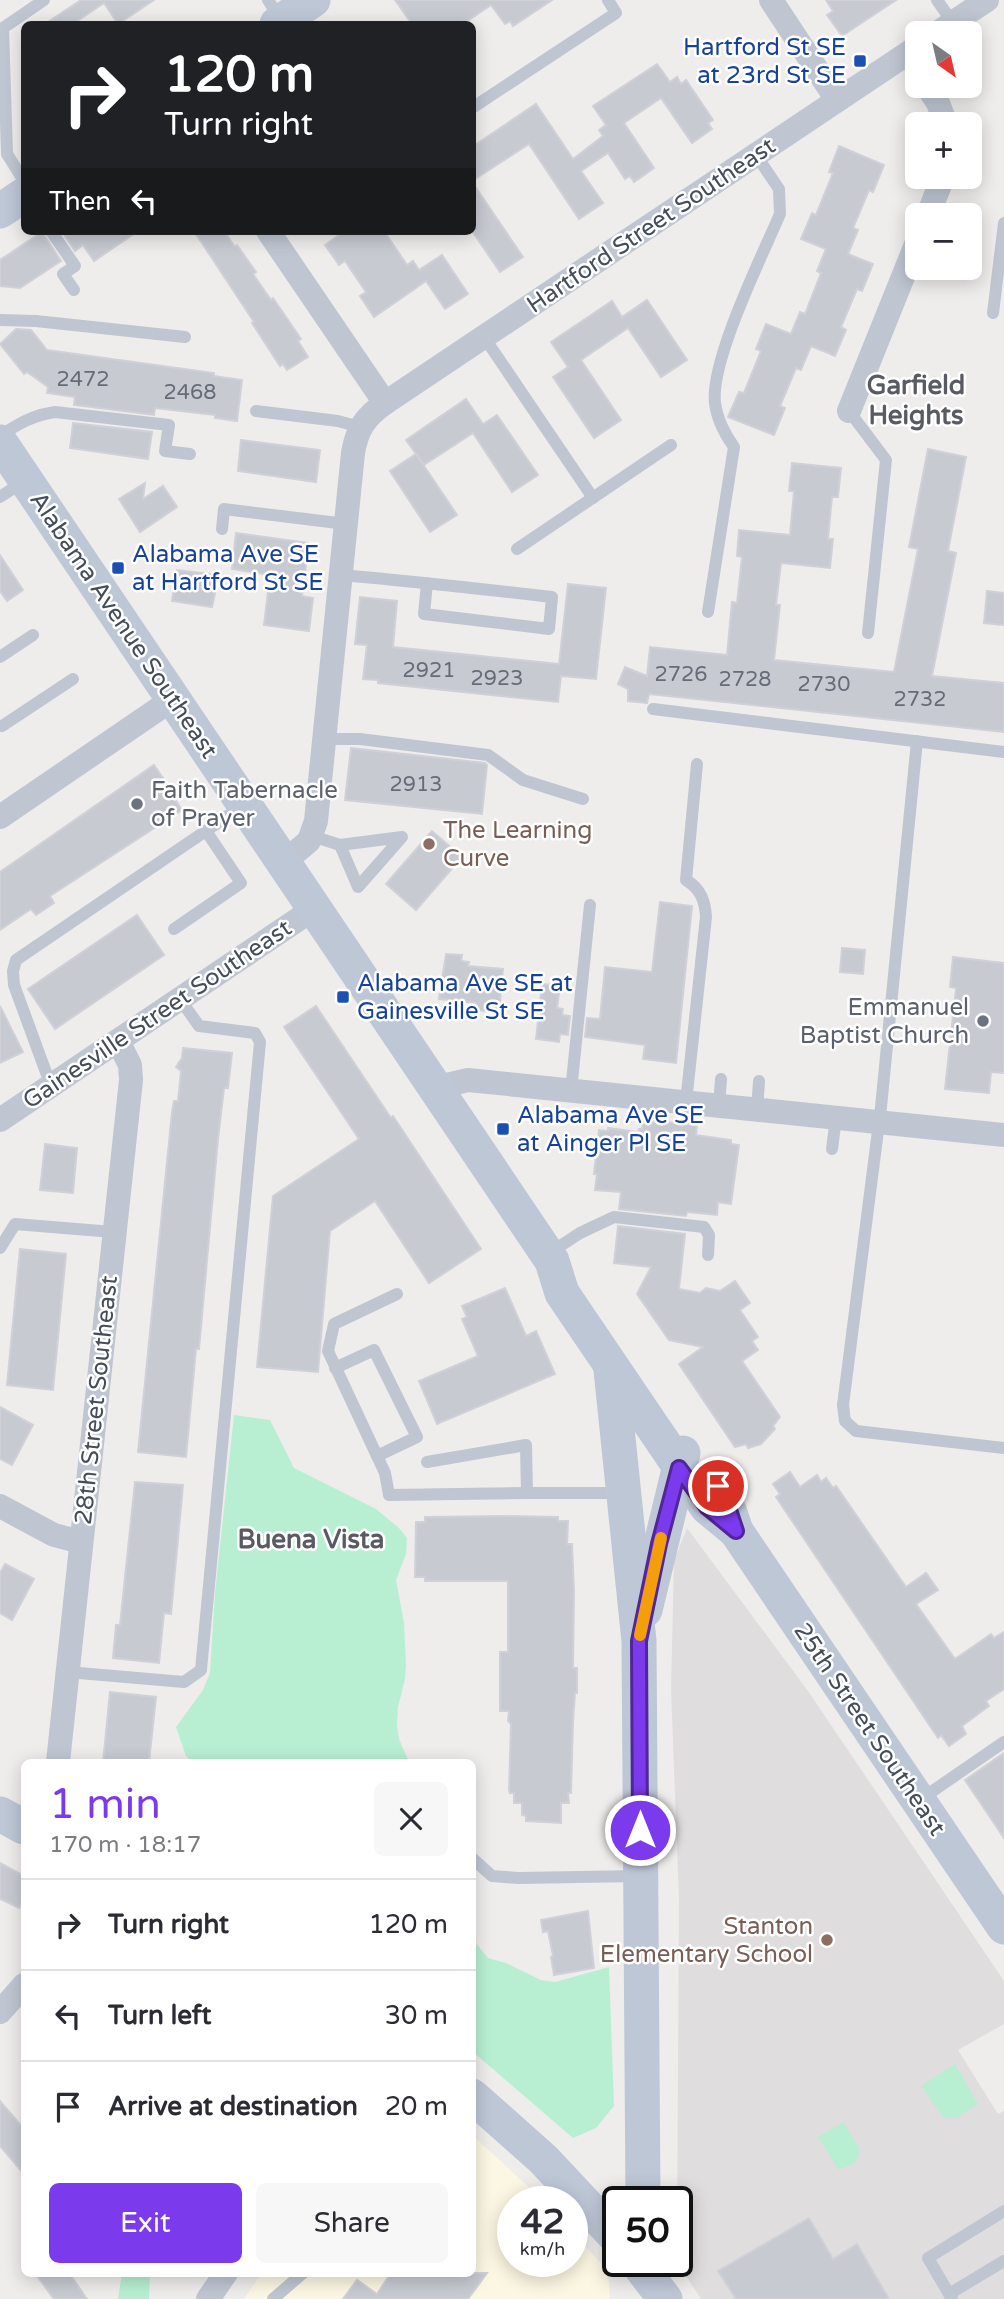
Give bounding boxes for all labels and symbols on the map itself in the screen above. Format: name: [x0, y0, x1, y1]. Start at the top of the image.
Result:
north arrow: [905, 21, 982, 98]
place label: Hartford St SE at 23rd St SE: [683, 33, 846, 90]
marker: Hartford St SE at 23rd St SE: [852, 53, 868, 69]
street label: Hartford Street Southeast: [521, 131, 781, 320]
house number: 2472: [57, 367, 109, 392]
district label: Garfield Heights: [867, 370, 965, 431]
house number: 2468: [164, 380, 216, 405]
street label: Alabama Avenue Southeast: [23, 487, 224, 764]
place label: Alabama Ave SE at Hartford St SE: [132, 540, 324, 597]
marker: Alabama Ave SE at Hartford St SE: [110, 560, 126, 576]
house number: 2921: [403, 658, 455, 683]
house number: 2726: [655, 662, 707, 687]
house number: 2923: [471, 666, 523, 691]
house number: 2728: [719, 667, 771, 692]
house number: 2730: [798, 672, 850, 697]
house number: 2732: [894, 687, 946, 712]
house number: 2913: [390, 772, 442, 797]
place label: Faith Tabernacle of Prayer: [151, 776, 338, 833]
marker: Faith Tabernacle of Prayer: [129, 796, 145, 812]
place label: The Learning Curve: [443, 816, 592, 873]
marker: The Learning Curve: [421, 836, 437, 852]
street label: Gainesville Street Southeast: [17, 913, 297, 1115]
place label: Alabama Ave SE at Gainesville St SE: [357, 969, 573, 1026]
marker: Alabama Ave SE at Gainesville St SE: [335, 989, 351, 1005]
place label: Emmanuel Baptist Church: [800, 993, 969, 1050]
marker: Emmanuel Baptist Church: [975, 1013, 991, 1029]
place label: Alabama Ave SE at Ainger Pl SE: [517, 1101, 704, 1158]
marker: Alabama Ave SE at Ainger Pl SE: [495, 1121, 511, 1137]
street label: 28th Street Southeast: [69, 1274, 124, 1526]
pin: [688, 1456, 748, 1516]
district label: Buena Vista: [238, 1524, 384, 1555]
street label: 25th Street Southeast: [788, 1617, 952, 1841]
position arrow: [603, 1793, 677, 1867]
place label: Stanton Elementary School: [600, 1912, 813, 1969]
marker: Stanton Elementary School: [819, 1932, 835, 1948]
speed limit sign: 50: [602, 2186, 693, 2277]

